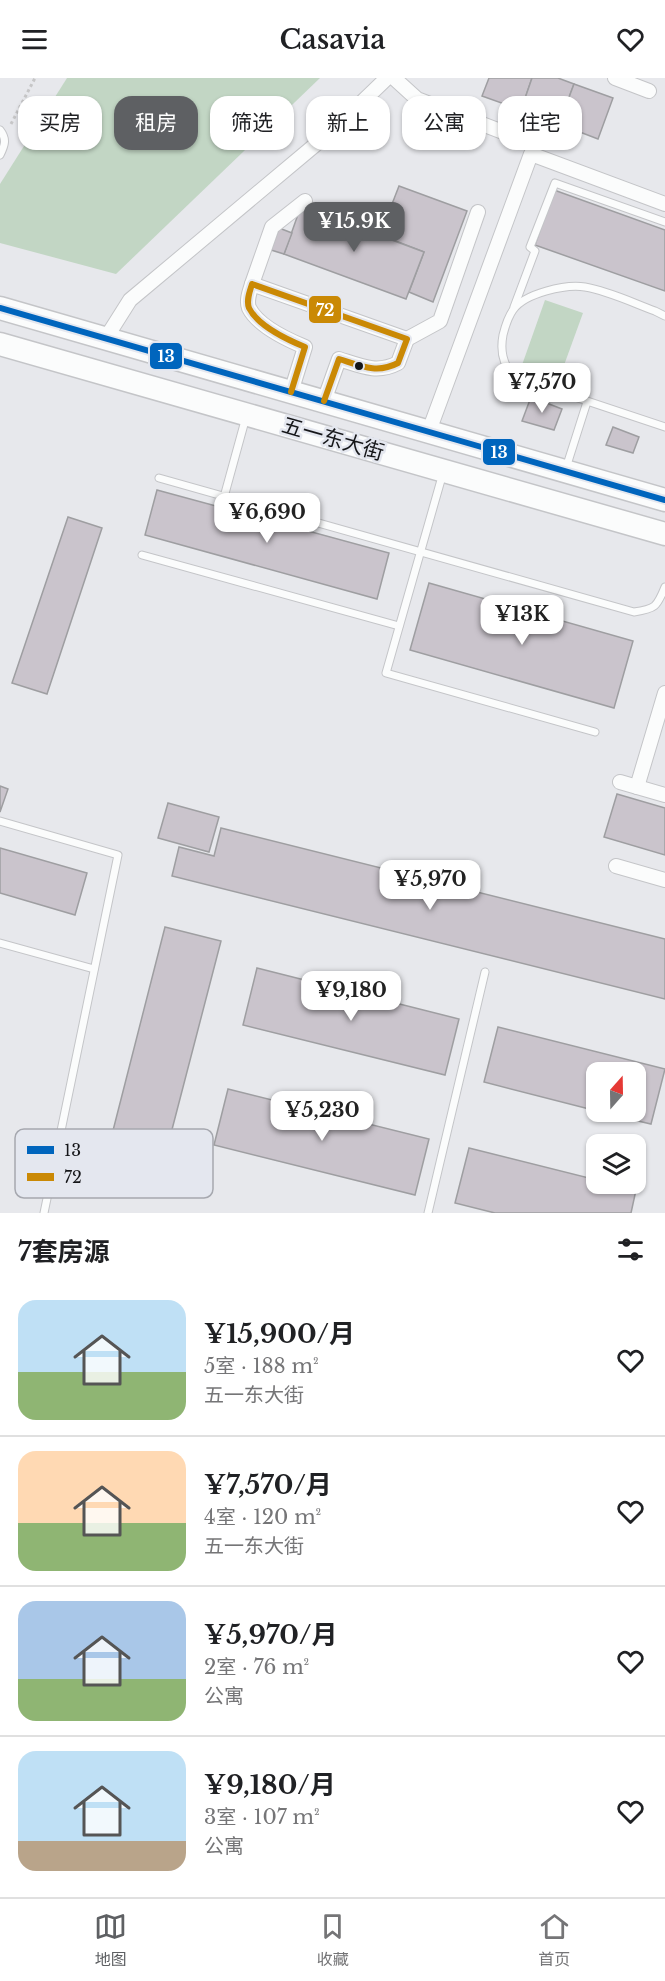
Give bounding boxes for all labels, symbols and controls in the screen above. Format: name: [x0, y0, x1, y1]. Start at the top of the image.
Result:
icon: menu: [18, 23, 51, 56]
text: Casavia: [279, 23, 386, 56]
icon: heart: [614, 23, 647, 56]
chip: 买房: [18, 96, 102, 150]
chip: 租房: [114, 96, 198, 150]
chip: 筛选: [210, 96, 294, 150]
chip: 新上: [306, 96, 390, 150]
chip: 公寓: [402, 96, 486, 150]
chip: 住宅: [498, 96, 582, 150]
pin: ¥15.9K: [305, 202, 403, 253]
text: ¥15.9K: [318, 209, 390, 233]
line badge: 72: [308, 295, 342, 324]
text: 72: [316, 300, 334, 320]
line badge: 13: [149, 342, 183, 370]
text: 13: [157, 346, 175, 366]
unlabelled marker: [353, 360, 365, 372]
pin: ¥7,570: [493, 363, 591, 414]
text: ¥7,570: [508, 370, 576, 394]
street label: 五一东大街: [279, 412, 387, 466]
line badge: 13: [482, 438, 516, 466]
text: 13: [490, 442, 508, 462]
pin: ¥6,690: [218, 493, 316, 544]
text: ¥6,690: [228, 500, 306, 524]
pin: ¥13K: [486, 595, 558, 646]
text: ¥13K: [495, 602, 549, 626]
pin: ¥5,970: [381, 860, 479, 911]
text: ¥5,970: [393, 867, 467, 891]
pin: ¥9,180: [302, 971, 400, 1022]
text: ¥9,180: [315, 978, 387, 1002]
north arrow: [586, 1062, 646, 1122]
map controls: [586, 1062, 646, 1194]
pin: ¥5,230: [273, 1091, 371, 1142]
text: ¥5,230: [284, 1098, 360, 1122]
legend: [15, 1129, 213, 1198]
button: layers: [586, 1134, 646, 1194]
text: 13: [64, 1140, 81, 1160]
text: 72: [64, 1167, 82, 1187]
icon: filters: [614, 1233, 647, 1266]
text: 7套房源: [18, 1236, 109, 1268]
text: ¥15,900/月: [204, 1318, 355, 1350]
icon: home: [66, 1324, 138, 1396]
icon: heart: [614, 1344, 647, 1377]
text: 5室 · 188 m²: [204, 1354, 319, 1378]
text: 五一东大街: [204, 1383, 304, 1407]
text: ¥7,570/月: [204, 1469, 332, 1501]
icon: home: [66, 1475, 138, 1547]
icon: heart: [614, 1495, 647, 1528]
text: 4室 · 120 m²: [204, 1505, 321, 1529]
text: 五一东大街: [204, 1534, 304, 1558]
text: ¥5,970/月: [204, 1619, 337, 1651]
icon: home: [66, 1625, 138, 1697]
icon: heart: [614, 1645, 647, 1678]
text: 2室 · 76 m²: [204, 1655, 309, 1679]
text: 公寓: [204, 1684, 244, 1708]
text: ¥9,180/月: [204, 1769, 336, 1801]
icon: home: [66, 1775, 138, 1847]
icon: heart: [614, 1795, 647, 1828]
text: 3室 · 107 m²: [204, 1805, 320, 1829]
text: 公寓: [204, 1834, 244, 1858]
tab: 地图: [94, 1910, 127, 1970]
tab: 收藏: [316, 1910, 349, 1970]
tab: 首页: [538, 1910, 571, 1970]

